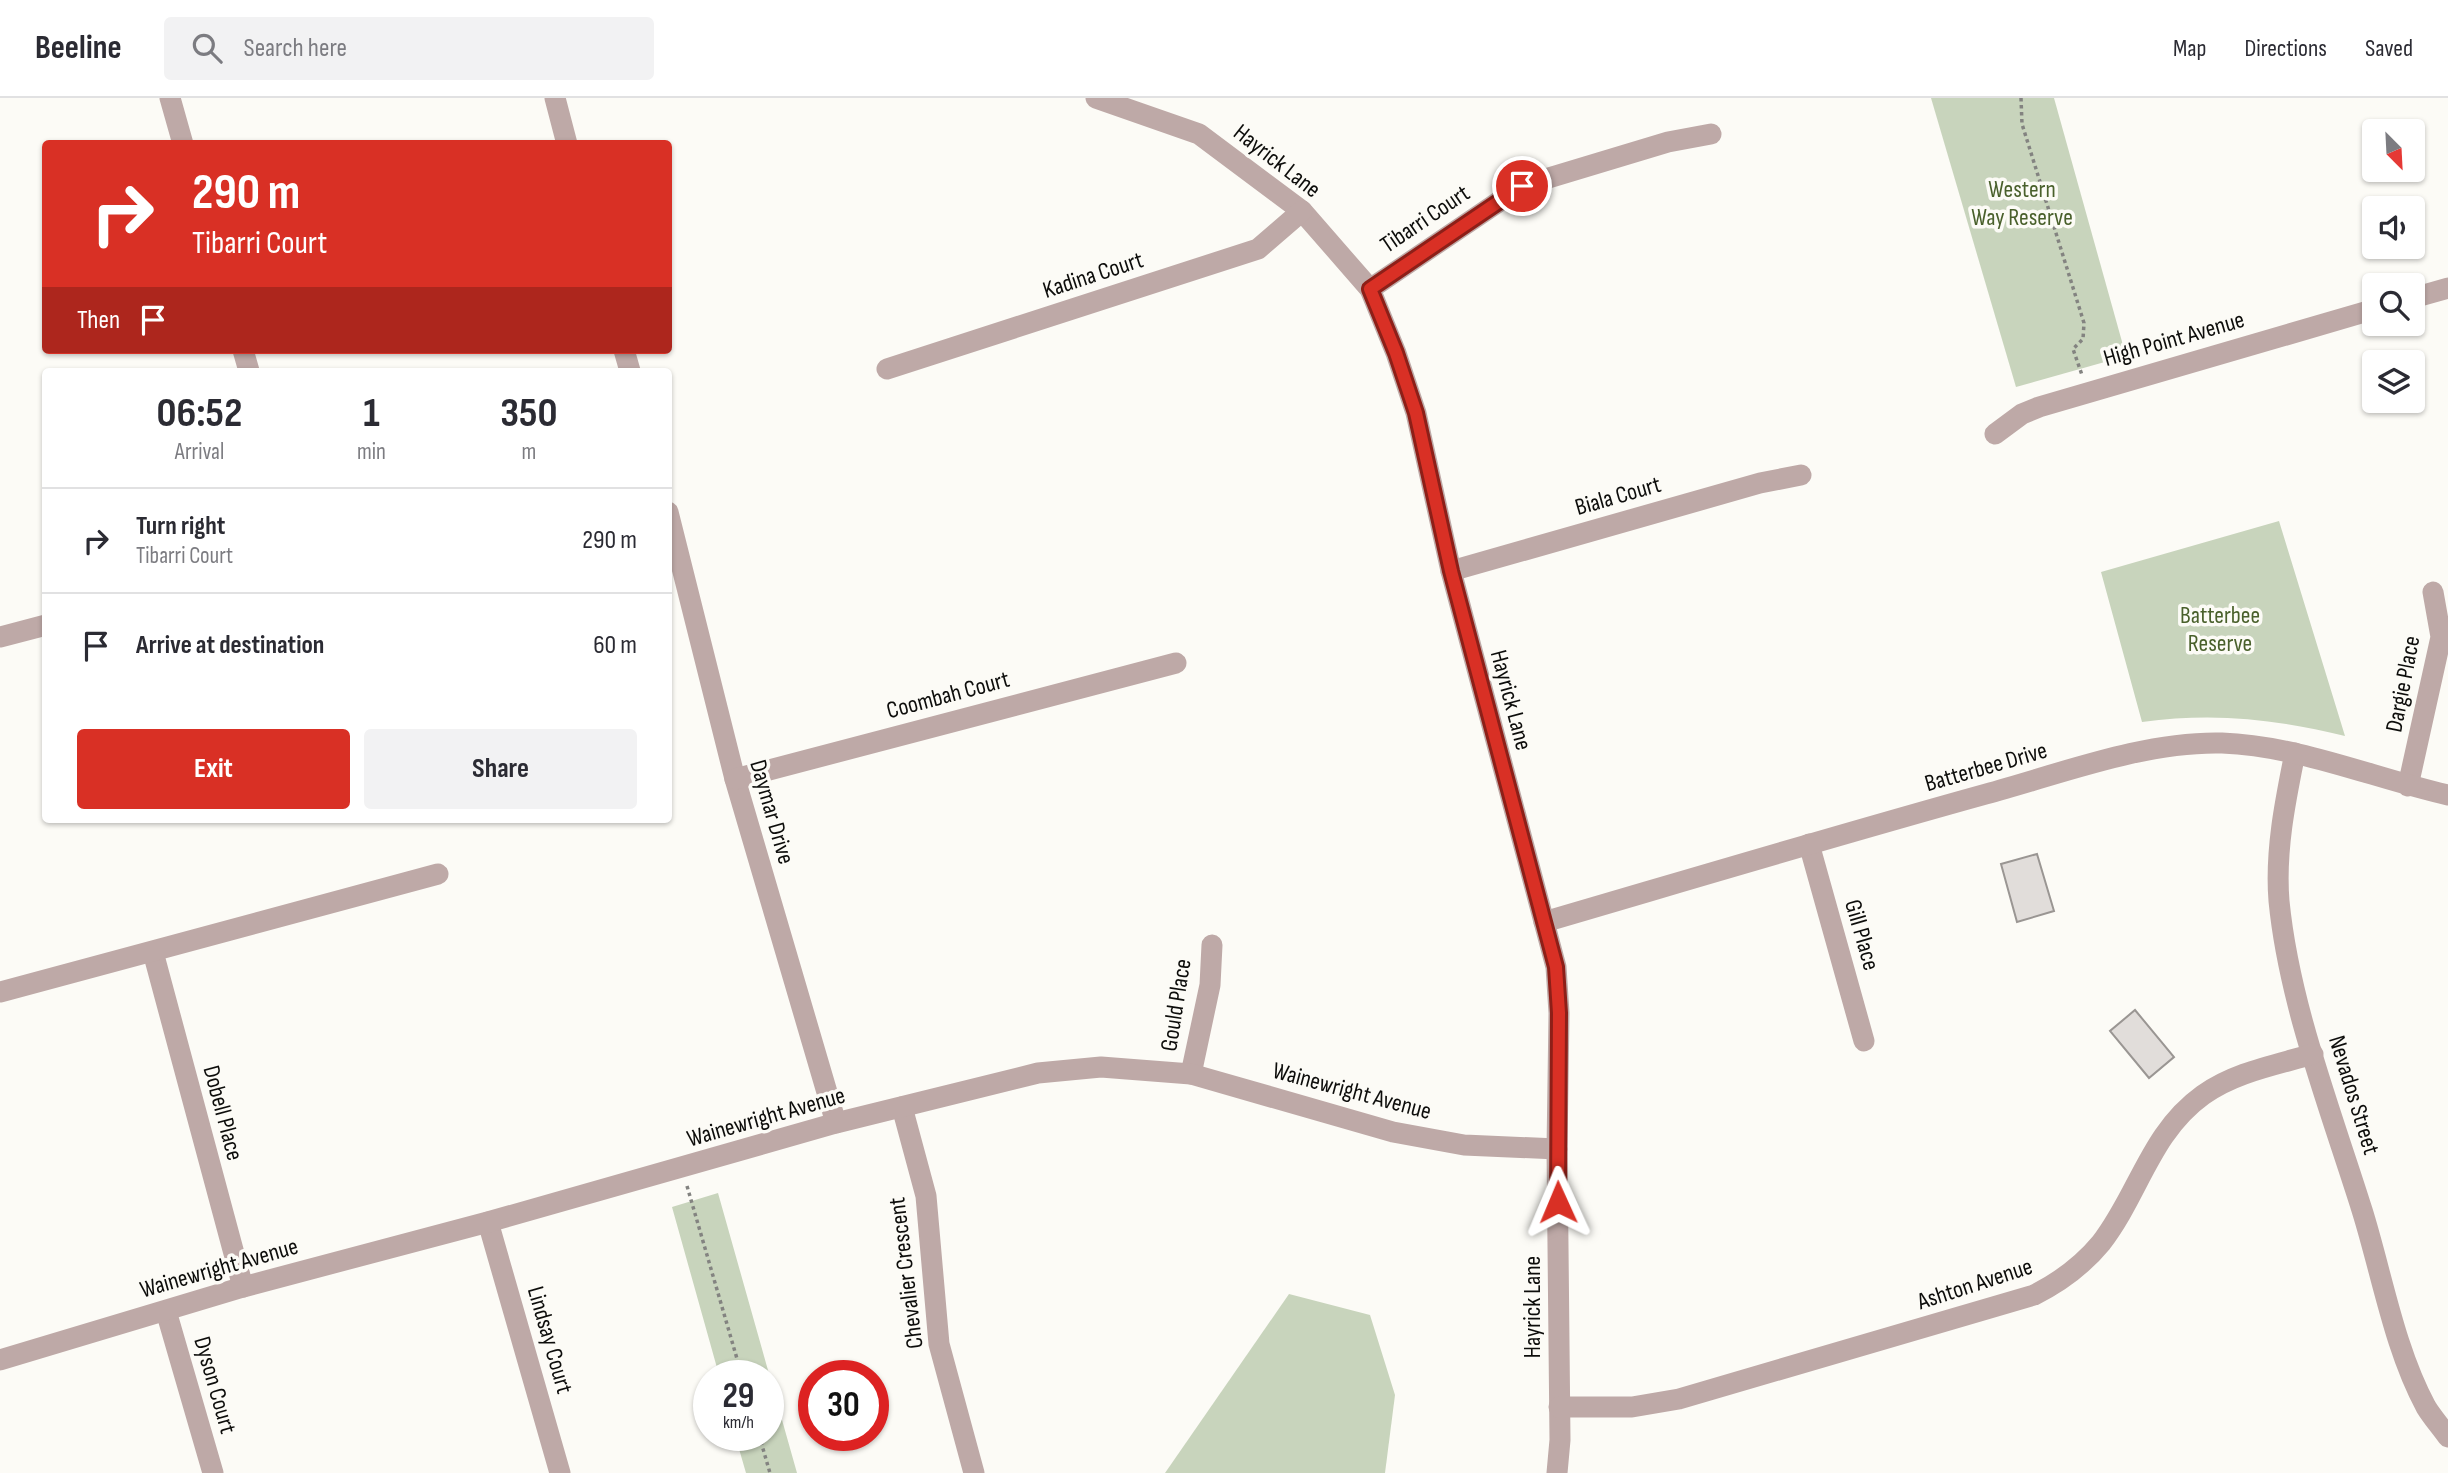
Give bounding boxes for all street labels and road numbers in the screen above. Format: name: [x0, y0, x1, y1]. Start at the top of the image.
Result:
street label: Hayrick Lane: [1228, 118, 1326, 204]
street label: Tibarri Court: [1375, 179, 1475, 259]
street label: Kadina Court: [1039, 245, 1147, 305]
street label: High Point Avenue: [2100, 305, 2248, 373]
street label: Biala Court: [1572, 470, 1664, 522]
street label: Dargie Place: [2379, 633, 2427, 735]
street label: Hayrick Lane: [1484, 647, 1538, 753]
street label: Coombah Court: [883, 665, 1013, 725]
street label: Batterbee Drive: [1921, 736, 2051, 798]
street label: Daymar Drive: [743, 756, 801, 868]
street label: Gill Place: [1838, 896, 1886, 974]
street label: Gould Place: [1154, 957, 1198, 1053]
street label: Nevados Street: [2322, 1032, 2386, 1158]
street label: Wainewright Avenue: [1269, 1056, 1435, 1126]
street label: Dobell Place: [196, 1062, 250, 1164]
street label: Wainewright Avenue: [684, 1081, 848, 1153]
street label: Chevalier Crescent: [882, 1196, 930, 1350]
street label: Wainewright Avenue: [137, 1232, 301, 1304]
street label: Ashton Avenue: [1913, 1252, 2036, 1317]
street label: Hayrick Lane: [1518, 1256, 1547, 1358]
street label: Lindsay Court: [521, 1283, 579, 1397]
street label: Dyson Court: [187, 1333, 243, 1437]

